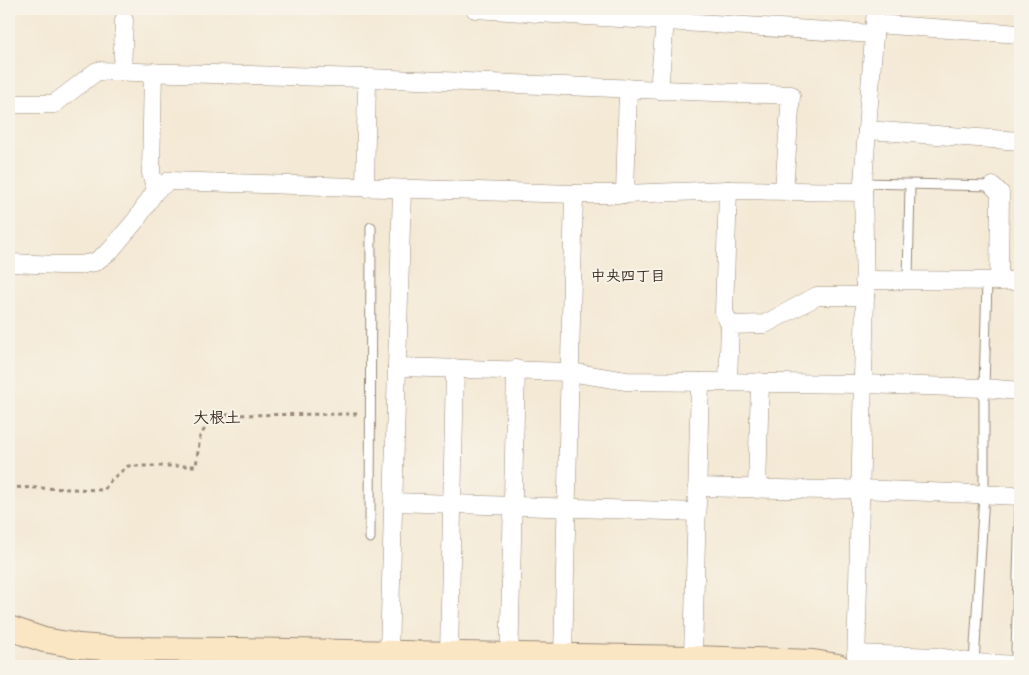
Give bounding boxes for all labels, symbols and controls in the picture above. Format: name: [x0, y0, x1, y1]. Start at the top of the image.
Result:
district label: 中央四丁目: [590, 263, 666, 289]
district label: 大根土: [193, 403, 241, 432]

